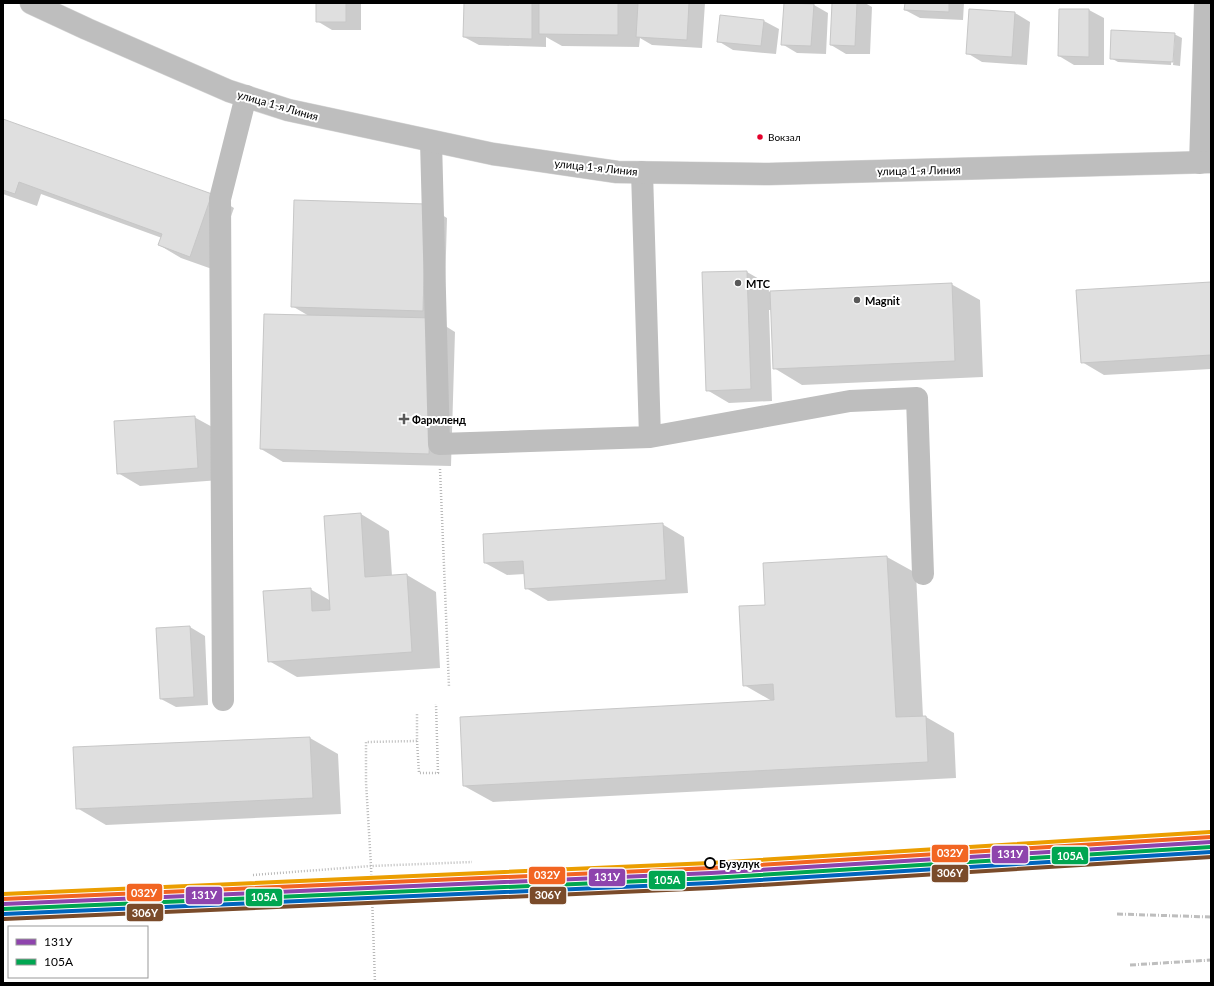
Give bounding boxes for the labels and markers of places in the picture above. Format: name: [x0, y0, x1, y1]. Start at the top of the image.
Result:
place label: Вокзал: [768, 131, 801, 143]
marker: Вокзал: [755, 132, 765, 142]
place label: МТС: [746, 277, 771, 290]
marker: МТС: [733, 278, 743, 288]
place label: Magnit: [865, 294, 901, 307]
marker: Magnit: [852, 295, 862, 305]
place label: Фармленд: [412, 413, 466, 426]
marker: Фармленд: [399, 414, 409, 424]
marker: Бузулук: [704, 857, 716, 869]
place label: Бузулук: [719, 857, 760, 870]

